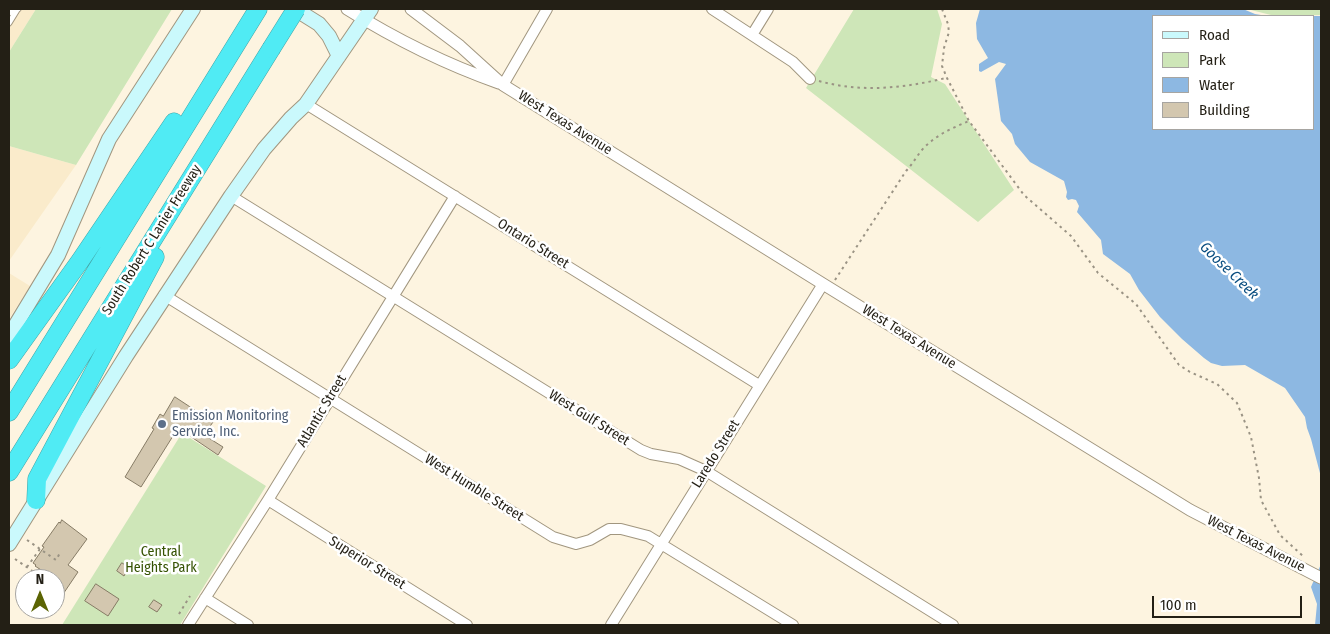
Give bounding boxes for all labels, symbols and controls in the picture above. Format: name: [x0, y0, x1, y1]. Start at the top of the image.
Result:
legend: [1152, 15, 1315, 130]
text: Road: [1199, 26, 1230, 44]
text: Park: [1199, 51, 1226, 69]
text: Water: [1199, 76, 1234, 94]
street label: West Texas Avenue: [515, 87, 615, 159]
text: Building: [1199, 101, 1250, 119]
street label: South Robert C Lanier Freeway: [99, 162, 205, 318]
street label: Ontario Street: [494, 215, 572, 273]
water label: Goose Creek: [1196, 239, 1262, 303]
street label: West Texas Avenue: [859, 301, 959, 373]
street label: Atlantic Street: [294, 372, 350, 450]
street label: West Gulf Street: [545, 386, 633, 450]
place label: Emission Monitoring Service, Inc.: [172, 408, 288, 441]
street label: Laredo Street: [688, 417, 744, 491]
marker: Emission Monitoring Service, Inc.: [156, 418, 168, 430]
street label: West Humble Street: [421, 451, 527, 525]
street label: West Texas Avenue: [1204, 512, 1308, 576]
street label: Superior Street: [326, 533, 408, 593]
park label: Central Heights Park: [125, 544, 197, 576]
north arrow: [15, 569, 65, 619]
text: N: [36, 571, 44, 588]
scale bar: [1155, 586, 1305, 618]
text: 100 m: [1160, 596, 1197, 614]

